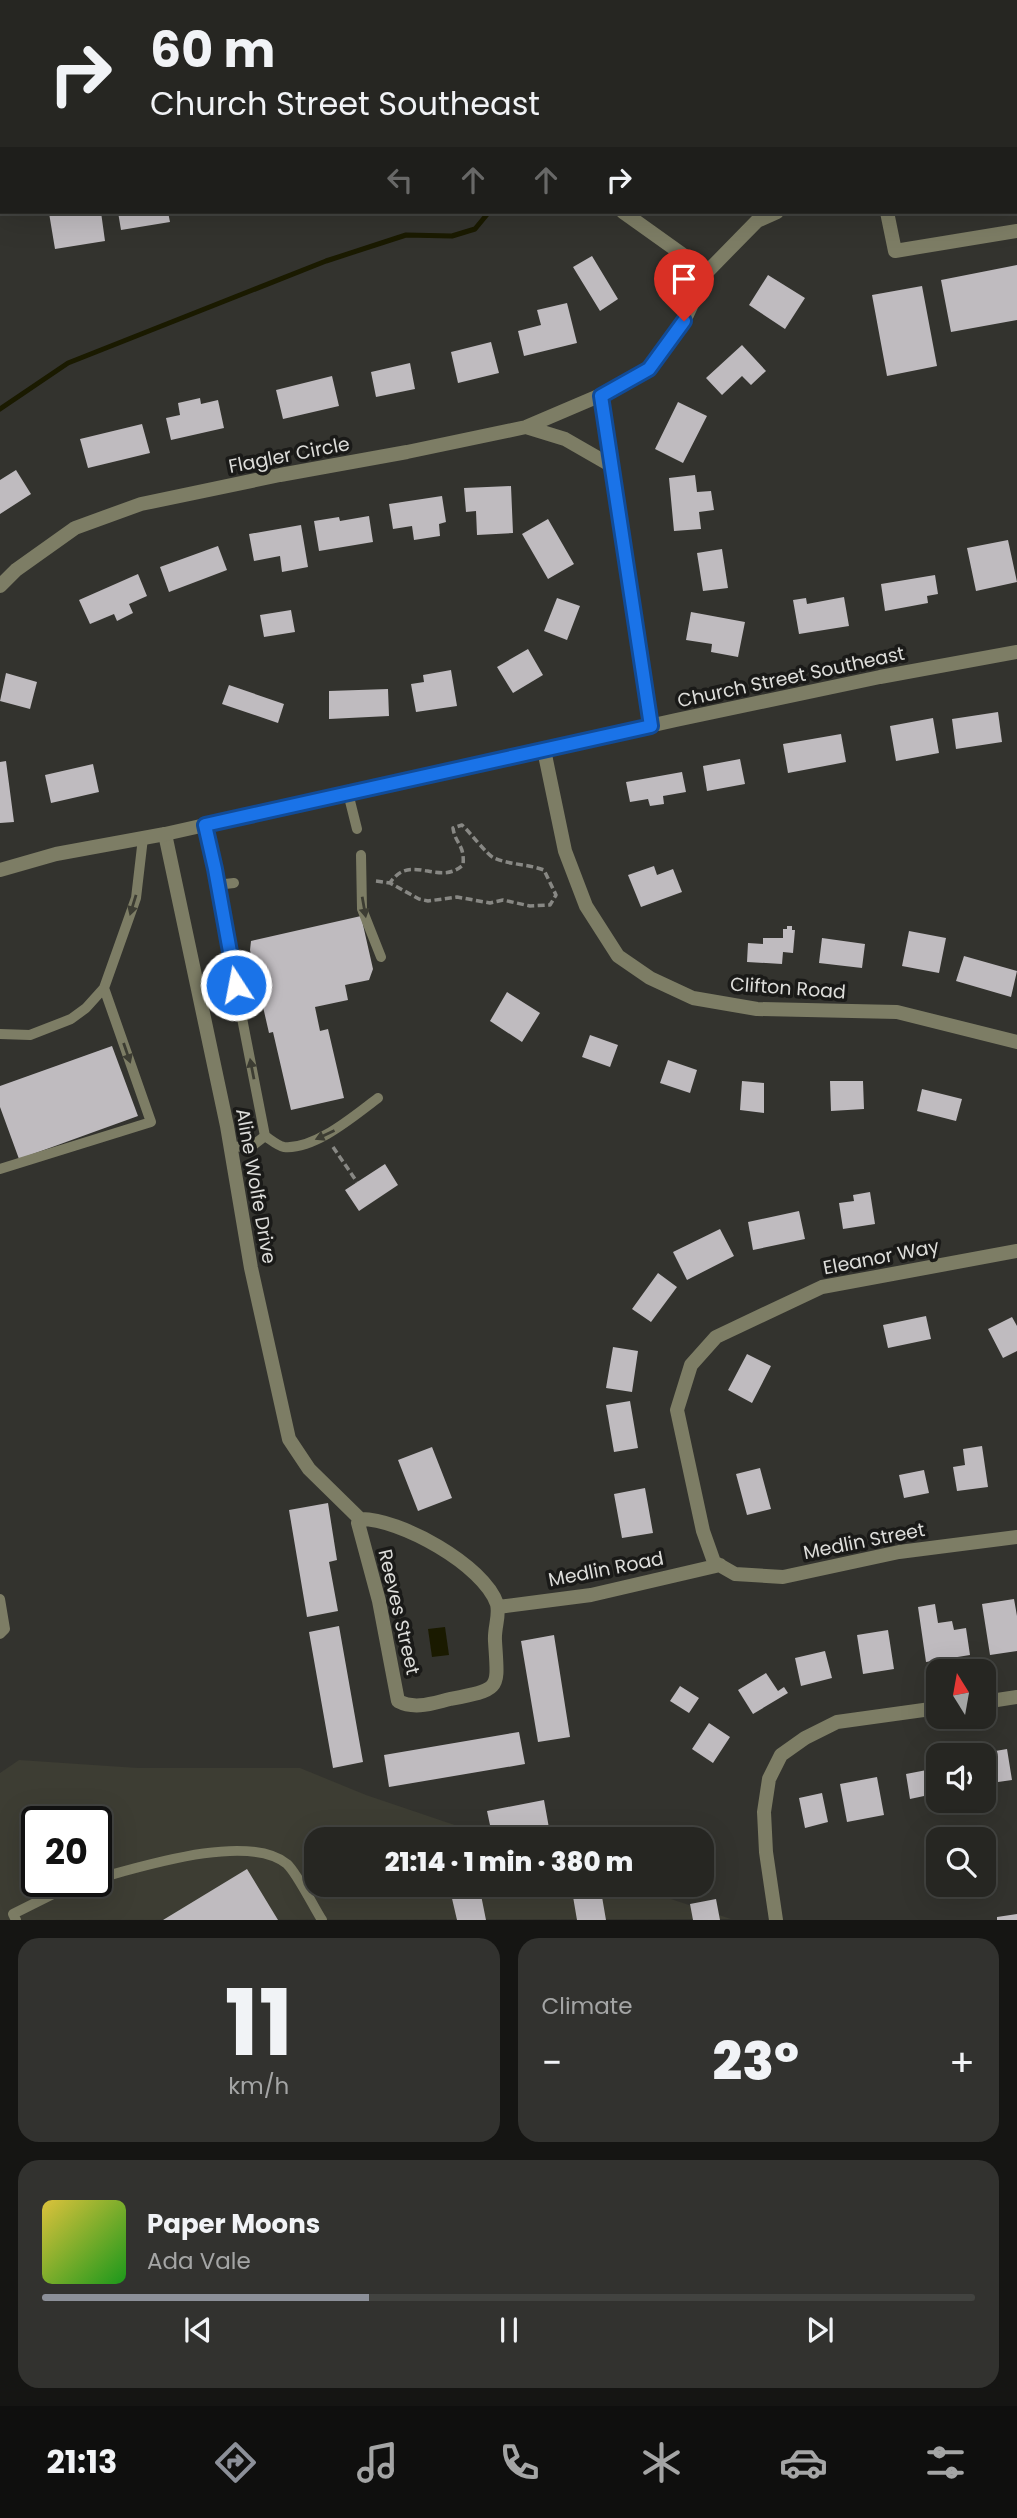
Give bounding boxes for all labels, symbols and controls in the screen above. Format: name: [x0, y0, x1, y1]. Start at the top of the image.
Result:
text: 60 m: [150, 16, 275, 84]
icon: right: [35, 28, 126, 119]
text: Church Street Southeast: [150, 81, 540, 126]
icon: left: [381, 161, 419, 199]
icon: ahead: [454, 161, 492, 199]
icon: ahead: [527, 161, 565, 199]
icon: right: [600, 161, 638, 199]
pin: [654, 249, 714, 321]
icon: arrive: [665, 260, 703, 298]
street label: Flagler Circle: [226, 430, 352, 480]
street label: Church Street Southeast: [675, 640, 907, 714]
one-way arrow: [127, 895, 137, 916]
one-way arrow: [359, 897, 370, 919]
position arrow: [199, 948, 273, 1022]
street label: Clifton Road: [729, 970, 847, 1006]
one-way arrow: [121, 1042, 132, 1063]
one-way arrow: [246, 1058, 257, 1080]
street label: Aline Wolfe Drive: [229, 1106, 283, 1266]
one-way arrow: [315, 1129, 335, 1141]
street label: Eleanor Way: [821, 1232, 942, 1281]
street label: Medlin Street: [801, 1516, 927, 1566]
street label: Medlin Road: [546, 1545, 666, 1593]
street label: Reeves Street: [371, 1547, 427, 1678]
north arrow: [926, 1659, 996, 1729]
map controls: [926, 1659, 996, 1897]
button: sound: [926, 1743, 996, 1813]
speed limit sign: 20: [21, 1806, 112, 1897]
button: search: [926, 1827, 996, 1897]
text: 21:14 · 1 min · 380 m: [385, 1844, 633, 1880]
text: 11: [225, 1959, 293, 2087]
text: Climate: [542, 1990, 632, 2022]
text: 23°: [713, 2025, 799, 2098]
text: −: [542, 2036, 562, 2089]
text: +: [949, 2036, 975, 2089]
text: km/h: [228, 2070, 289, 2102]
text: Paper Moons: [147, 2206, 320, 2242]
text: Ada Vale: [147, 2245, 251, 2277]
icon: previous: [179, 2311, 217, 2349]
icon: pause: [490, 2311, 528, 2349]
icon: next: [801, 2311, 839, 2349]
icon: directions: [211, 2438, 260, 2487]
icon: music: [353, 2438, 402, 2487]
icon: phone: [495, 2438, 544, 2487]
icon: climate: [637, 2438, 686, 2487]
icon: car: [779, 2438, 828, 2487]
icon: filters: [921, 2438, 970, 2487]
text: 21:13: [47, 2439, 117, 2484]

